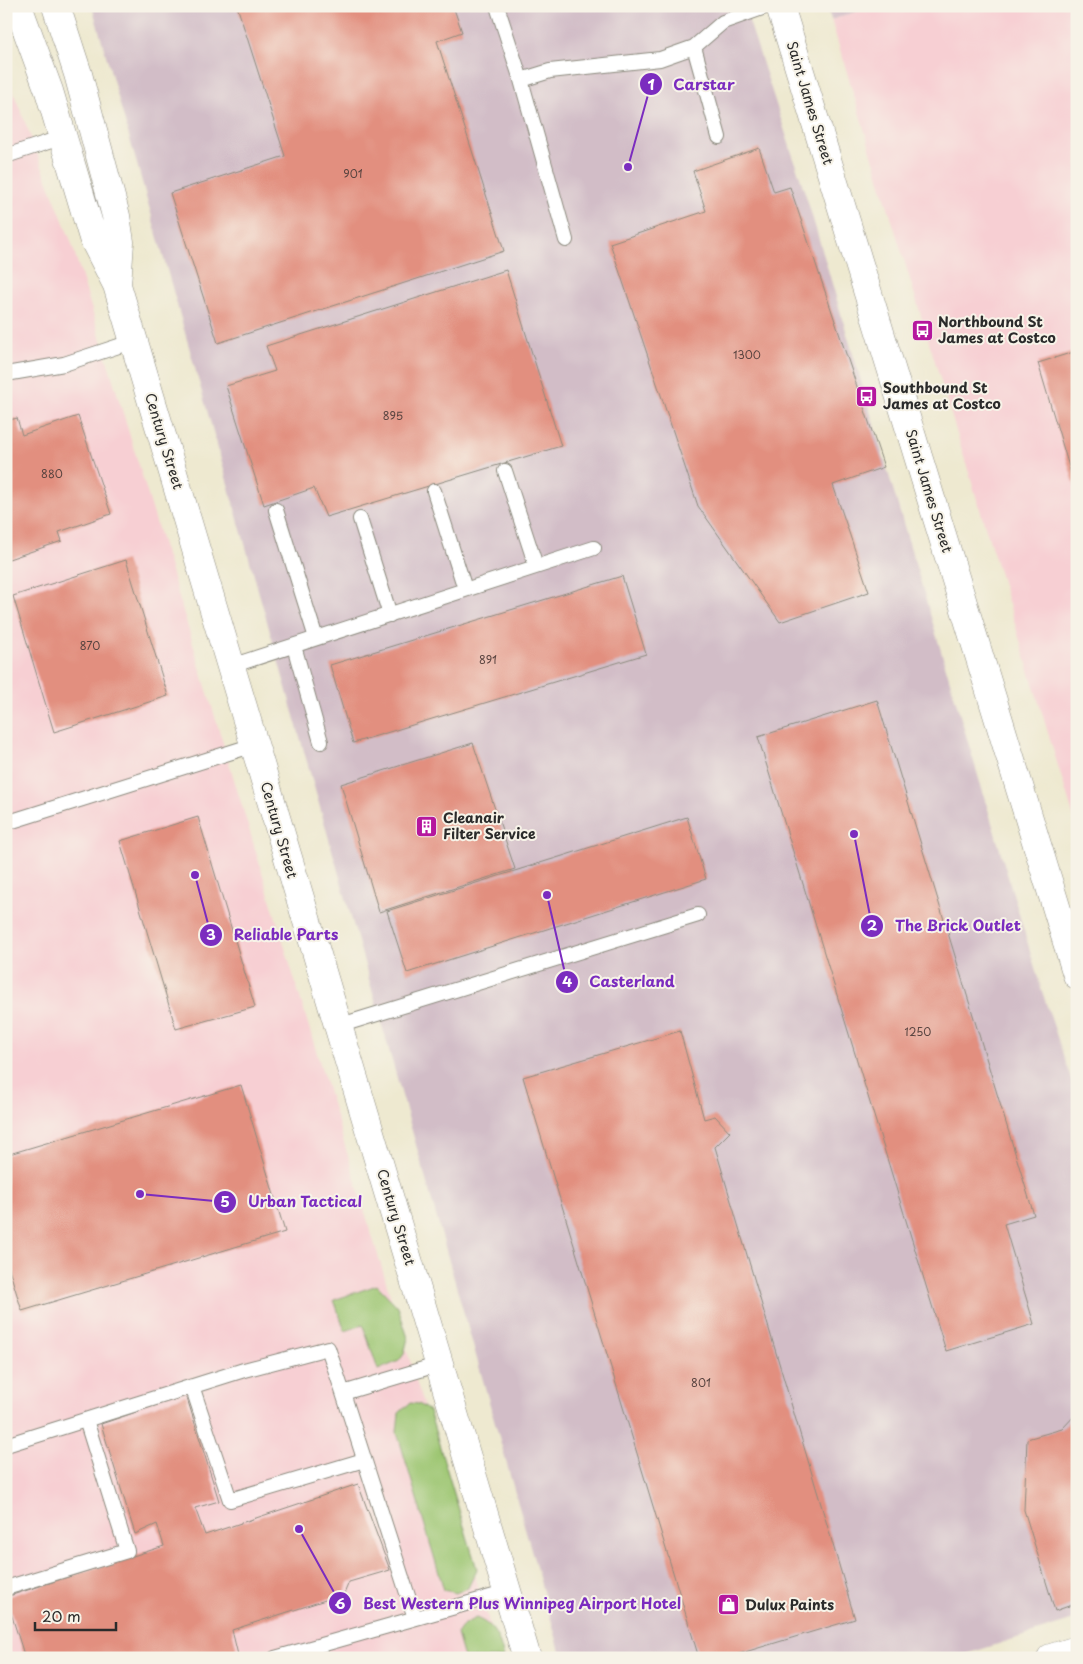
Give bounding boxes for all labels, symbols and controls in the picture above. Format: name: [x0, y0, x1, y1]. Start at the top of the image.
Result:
street label: Saint James Street: [782, 38, 839, 167]
callout: Carstar: [639, 69, 745, 99]
text: 1: [647, 72, 655, 95]
text: Carstar: [673, 72, 735, 95]
house number: 901: [343, 165, 363, 182]
place label: Northbound St James at Costco: [938, 311, 1056, 348]
bus stop icon: Northbound St James at Costco: [910, 318, 934, 342]
house number: 1300: [733, 346, 761, 363]
place label: Southbound St James at Costco: [883, 377, 1001, 414]
bus stop icon: Southbound St James at Costco: [855, 384, 879, 408]
street label: Century Street: [140, 390, 189, 492]
house number: 895: [383, 407, 403, 424]
street label: Saint James Street: [901, 426, 958, 555]
house number: 880: [41, 465, 63, 482]
house number: 870: [80, 637, 100, 654]
house number: 891: [479, 651, 497, 668]
street label: Century Street: [256, 779, 303, 881]
place label: Cleanair Filter Service: [443, 807, 536, 844]
building icon: Cleanair Filter Service: [415, 814, 439, 838]
callout: The Brick Outlet: [860, 911, 1032, 941]
text: 2: [867, 913, 878, 936]
text: The Brick Outlet: [895, 913, 1021, 936]
callout: Reliable Parts: [198, 920, 349, 950]
text: 3: [206, 922, 216, 945]
text: Reliable Parts: [234, 922, 338, 945]
callout: Casterland: [555, 967, 685, 997]
text: 4: [562, 969, 572, 992]
text: Casterland: [589, 969, 675, 992]
house number: 1250: [905, 1023, 931, 1040]
street label: Century Street: [372, 1166, 421, 1268]
callout: Urban Tactical: [212, 1187, 372, 1217]
text: 5: [220, 1189, 230, 1212]
text: Urban Tactical: [248, 1189, 362, 1212]
house number: 801: [691, 1374, 711, 1391]
callout: Best Western Plus Winnipeg Airport Hotel: [327, 1588, 692, 1618]
text: 6: [335, 1591, 346, 1614]
text: Best Western Plus Winnipeg Airport Hotel: [363, 1591, 681, 1614]
shop icon: Dulux Paints: [717, 1593, 741, 1617]
place label: Dulux Paints: [745, 1594, 834, 1615]
scale bar: [35, 1599, 116, 1631]
text: 20 m: [42, 1604, 81, 1627]

